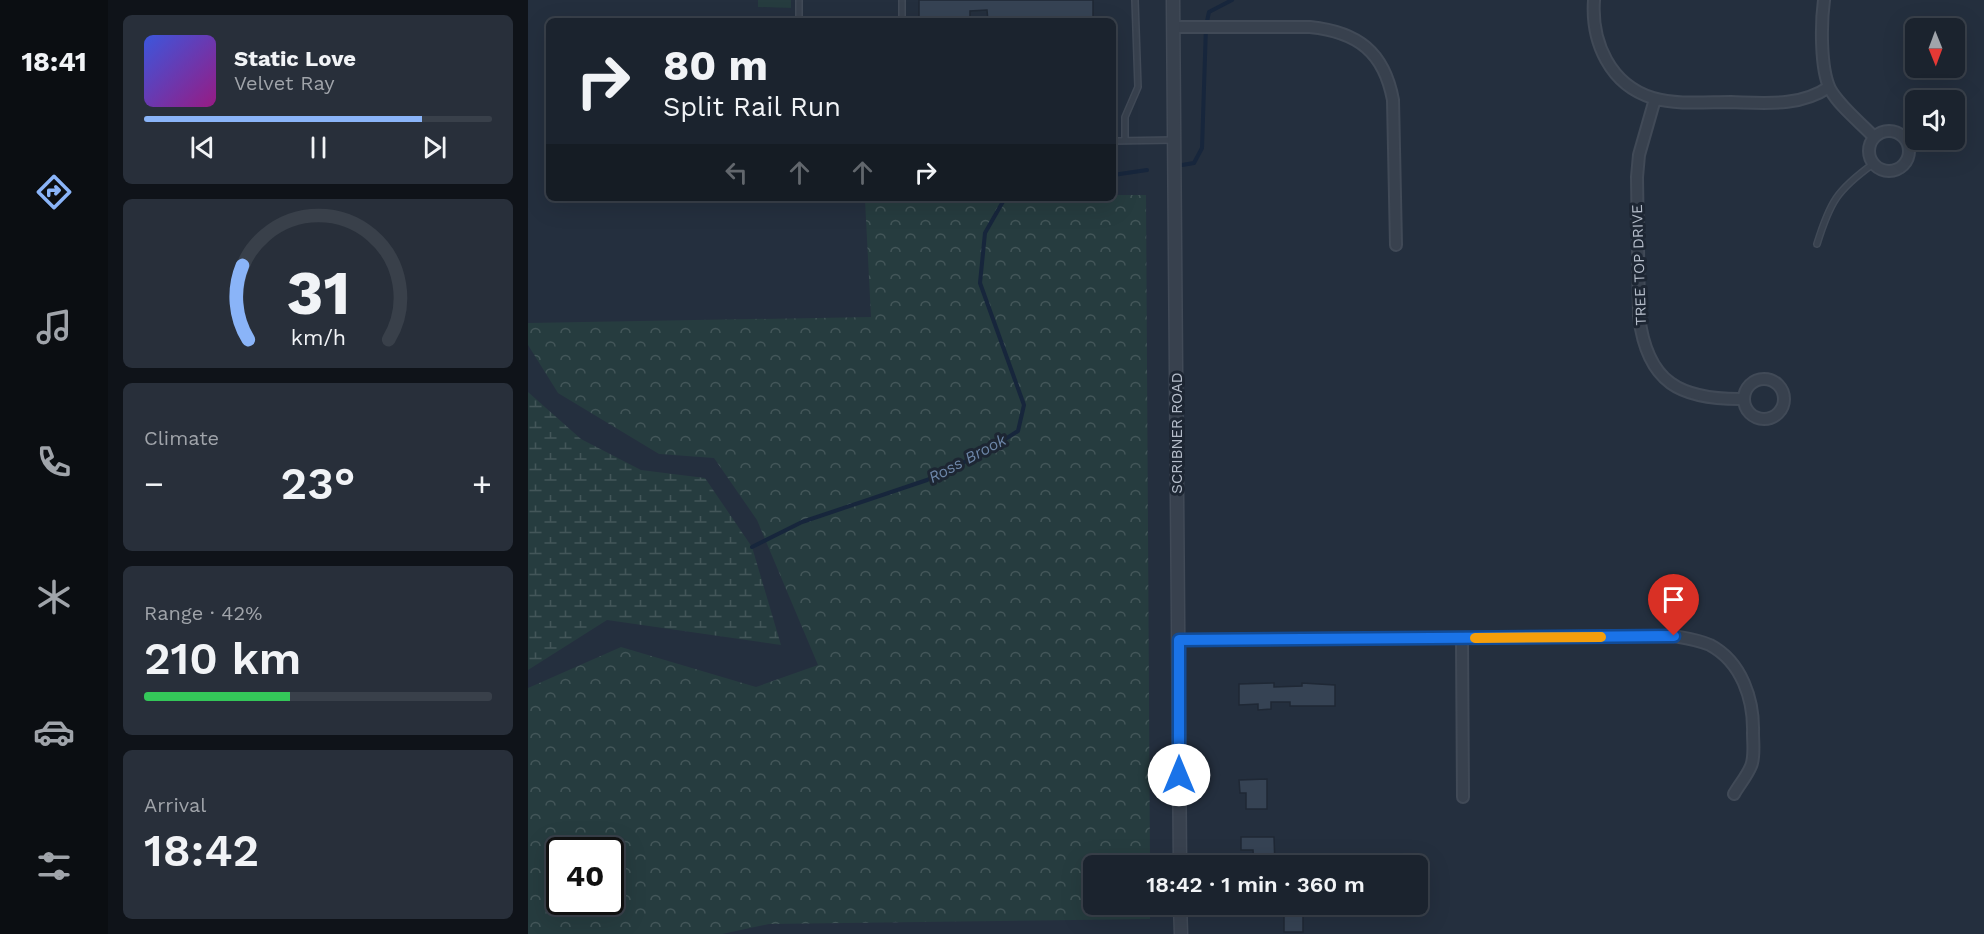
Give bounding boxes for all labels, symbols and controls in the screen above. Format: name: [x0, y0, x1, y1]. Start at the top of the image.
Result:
north arrow: [1905, 18, 1965, 78]
map controls: [1905, 18, 1965, 150]
text: 80 m: [663, 41, 768, 90]
icon: right: [564, 42, 642, 120]
text: 18:41: [21, 46, 87, 78]
text: Static Love: [234, 46, 356, 71]
text: Velvet Ray: [234, 71, 335, 95]
button: sound: [1905, 90, 1965, 150]
text: Split Rail Run: [663, 91, 841, 123]
icon: previous: [186, 131, 219, 164]
icon: pause: [302, 131, 335, 164]
icon: next: [418, 131, 451, 164]
icon: left: [720, 156, 753, 189]
icon: ahead: [783, 156, 816, 189]
icon: ahead: [846, 156, 879, 189]
icon: right: [909, 156, 942, 189]
icon: directions: [33, 171, 75, 213]
street label: TREE TOP DRIVE: [1628, 204, 1650, 326]
text: 31: [286, 256, 350, 329]
icon: music: [33, 306, 75, 348]
text: km/h: [290, 326, 346, 351]
street label: SCRIBNER ROAD: [1168, 372, 1186, 494]
text: Climate: [144, 426, 219, 450]
water label: Ross Brook: [925, 429, 1010, 487]
icon: phone: [33, 441, 75, 483]
text: 23°: [281, 457, 355, 510]
text: −: [144, 464, 164, 503]
text: +: [472, 464, 492, 503]
pin: [1648, 574, 1699, 636]
icon: climate: [33, 576, 75, 618]
icon: arrive: [1657, 583, 1690, 616]
text: Range · 42%: [144, 601, 262, 625]
text: 210 km: [144, 632, 301, 685]
icon: car: [33, 711, 75, 753]
position arrow: [1147, 743, 1211, 807]
text: Arrival: [144, 793, 206, 817]
text: 18:42: [144, 824, 259, 877]
speed limit sign: 40: [546, 837, 624, 915]
icon: filters: [33, 845, 75, 887]
text: 18:42 · 1 min · 360 m: [1146, 872, 1365, 897]

